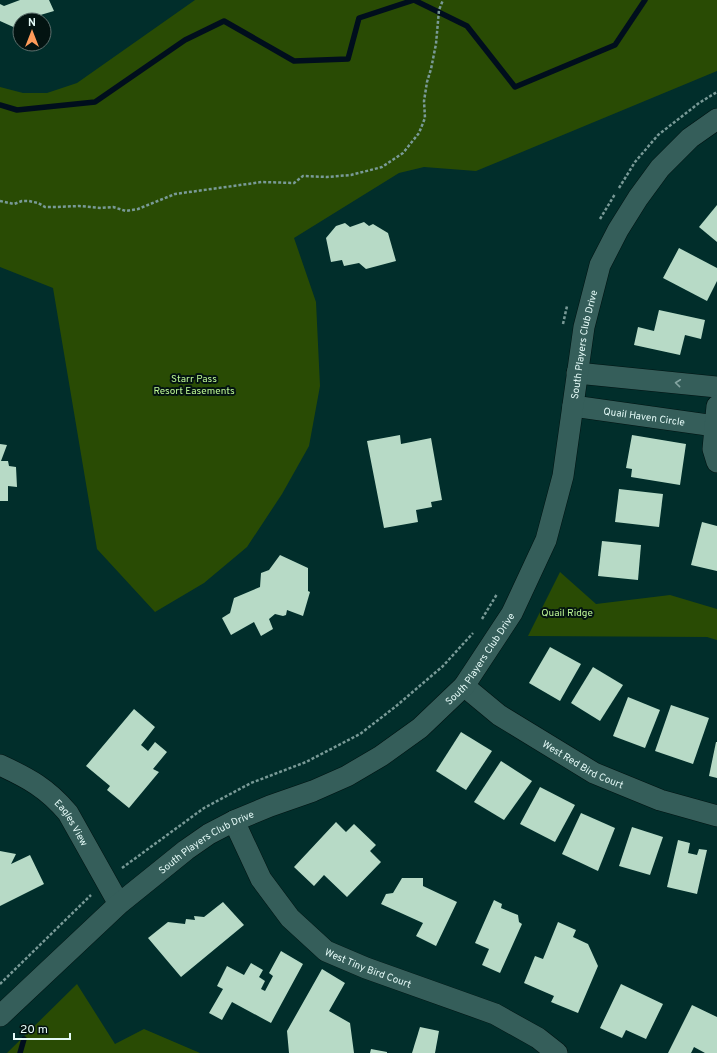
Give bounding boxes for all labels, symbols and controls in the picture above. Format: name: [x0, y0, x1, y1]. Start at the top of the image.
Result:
north arrow: [12, 12, 52, 52]
text: N: [28, 16, 36, 30]
street label: South Players Club Drive: [569, 289, 601, 400]
park label: Starr Pass Resort Easements: [153, 373, 235, 398]
one-way arrow: [675, 378, 681, 387]
street label: Quail Haven Circle: [603, 405, 686, 430]
park label: Quail Ridge: [541, 607, 593, 620]
street label: South Players Club Drive: [443, 611, 518, 708]
street label: West Red Bird Court: [539, 738, 625, 792]
street label: Eagles View: [51, 797, 90, 849]
street label: South Players Club Drive: [156, 808, 256, 878]
street label: West Tiny Bird Court: [323, 946, 413, 992]
scale bar: [14, 1015, 70, 1041]
text: 20 m: [20, 1022, 48, 1038]

